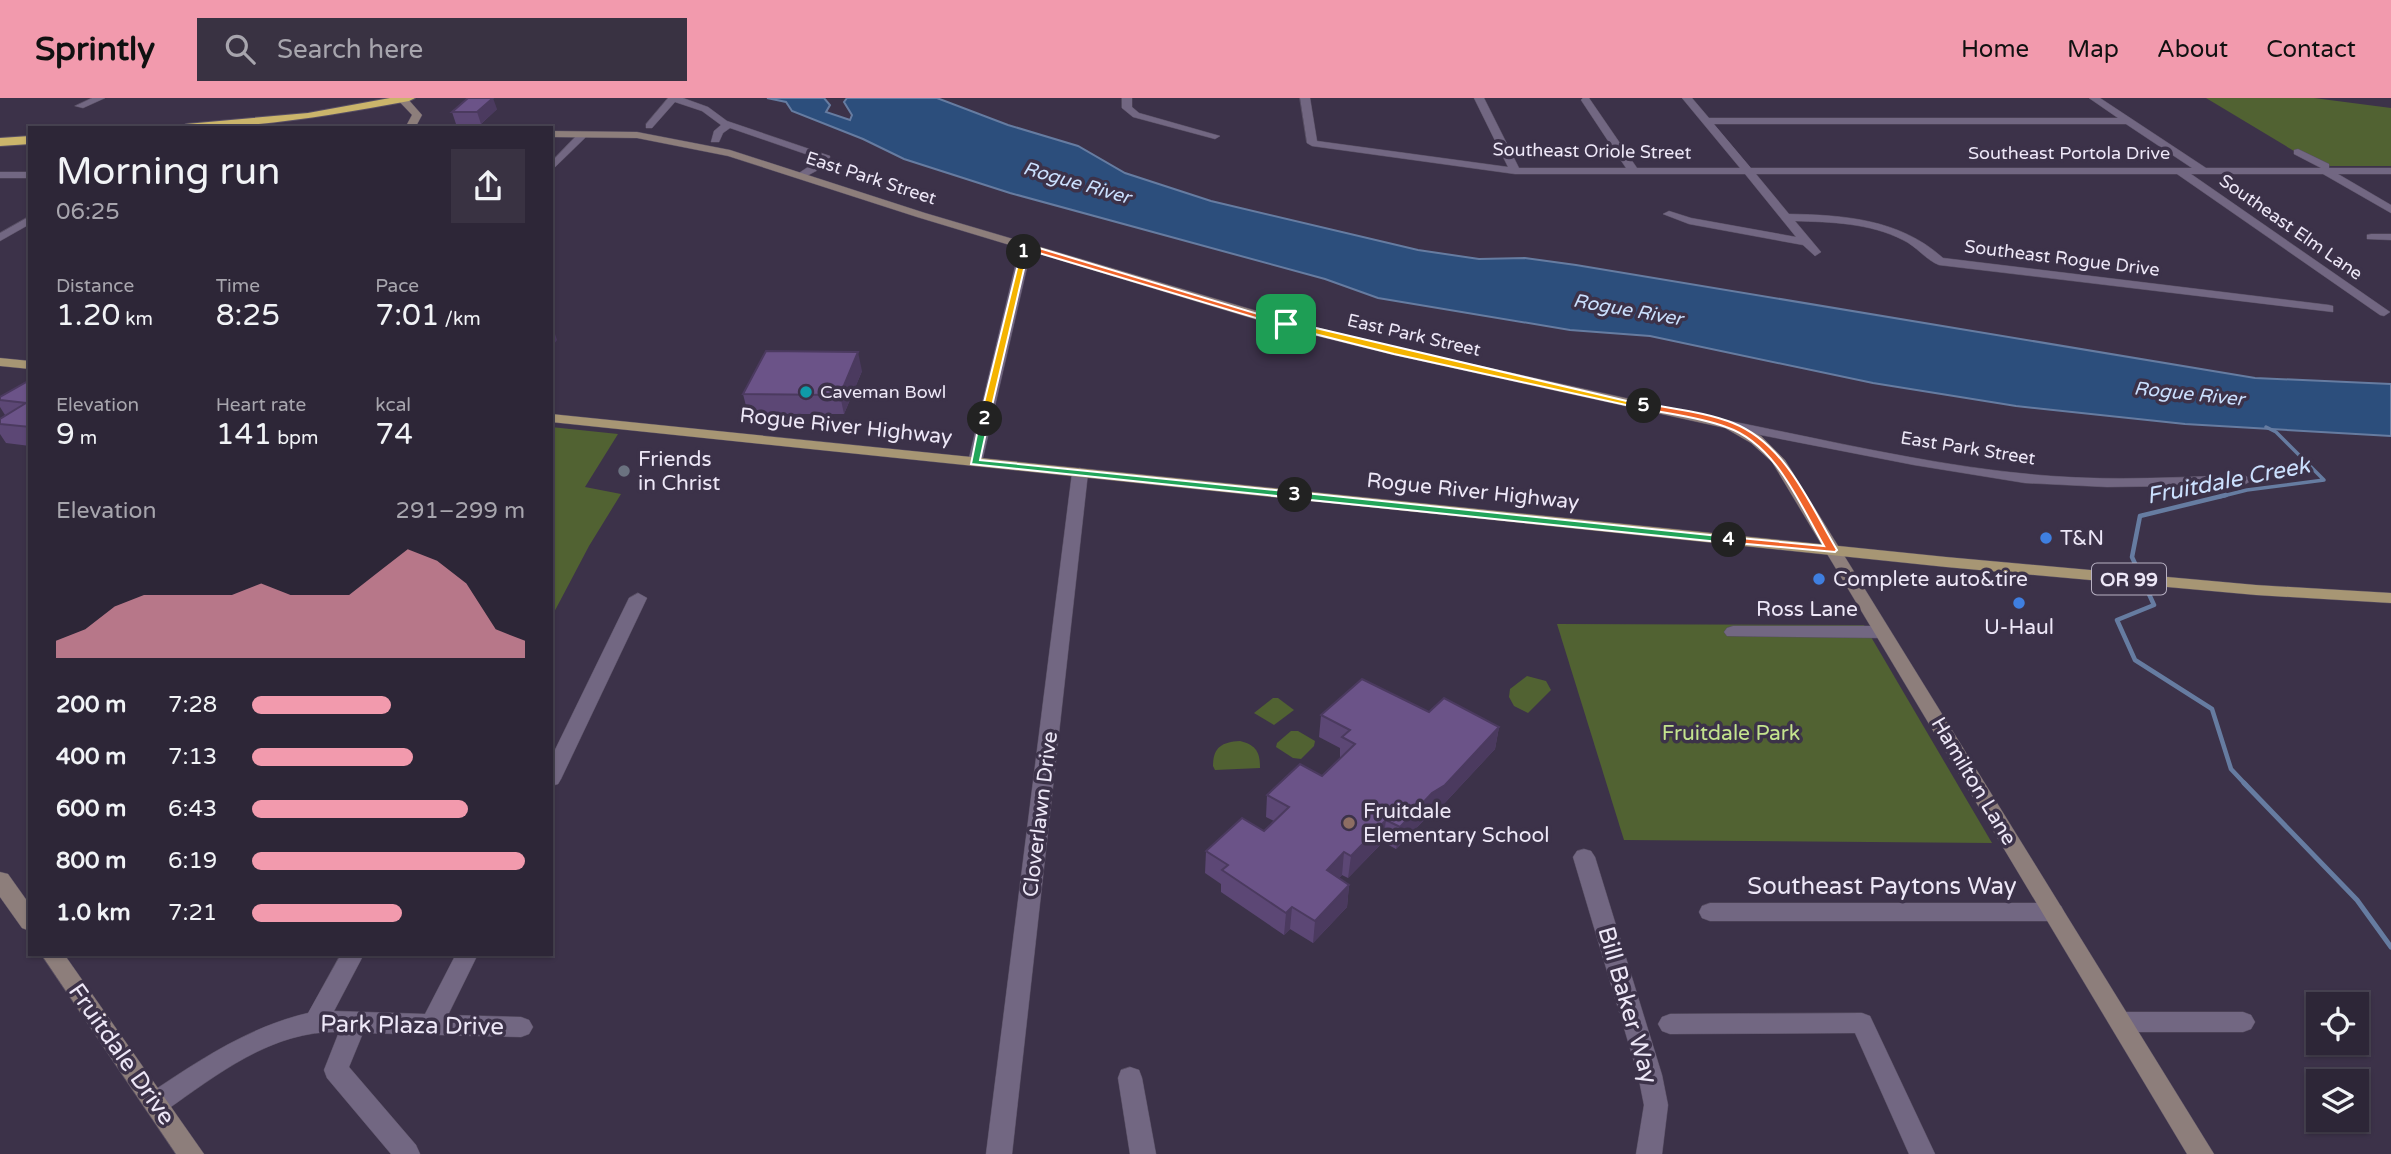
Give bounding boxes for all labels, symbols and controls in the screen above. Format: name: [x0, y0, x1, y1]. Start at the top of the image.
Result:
search box: [197, 18, 687, 81]
text: Sprintly: [35, 30, 155, 69]
icon: search: [221, 30, 259, 68]
text: Search here: [277, 34, 423, 65]
text: Home: [1961, 35, 2029, 64]
text: Map: [2067, 35, 2119, 64]
text: About: [2157, 35, 2228, 64]
text: Contact: [2266, 35, 2356, 64]
street label: Southeast Oriole Street: [1492, 138, 1692, 164]
street label: Southeast Portola Drive: [1968, 142, 2170, 164]
street label: East Park Street: [803, 146, 939, 210]
text: Morning run: [56, 149, 280, 195]
button: share: [451, 149, 525, 223]
water label: Rogue River: [1021, 157, 1136, 210]
street label: Southeast Elm Lane: [2215, 169, 2367, 285]
text: 06:25: [56, 198, 120, 226]
pin: 1: [1006, 234, 1042, 270]
street label: Southeast Rogue Drive: [1963, 235, 2161, 281]
text: 1: [1018, 240, 1029, 262]
text: Distance: [56, 275, 134, 297]
text: Time: [216, 275, 260, 297]
text: Pace: [375, 275, 419, 297]
water label: Rogue River: [1571, 290, 1687, 331]
pin: [1256, 294, 1316, 354]
text: 1.20: [56, 297, 120, 334]
text: 8:25: [216, 297, 280, 334]
text: 7:01: [375, 297, 440, 334]
icon: arrive: [1267, 305, 1305, 343]
text: km: [120, 308, 153, 330]
text: /km: [440, 308, 481, 330]
street label: East Park Street: [1345, 309, 1483, 361]
water label: Rogue River: [2133, 377, 2248, 411]
place label: Caveman Bowl: [820, 381, 946, 403]
marker: Caveman Bowl: [798, 384, 814, 400]
pin: 5: [1626, 388, 1662, 424]
text: Elevation: [56, 394, 139, 416]
text: Heart rate: [216, 394, 306, 416]
text: kcal: [375, 394, 411, 416]
text: 5: [1638, 394, 1649, 416]
pin: 2: [968, 402, 1002, 436]
street label: Rogue River Highway: [738, 403, 954, 450]
text: 2: [979, 407, 990, 429]
text: 9: [56, 416, 75, 453]
text: 141: [216, 416, 272, 453]
text: 74: [375, 416, 413, 453]
street label: East Park Street: [1899, 426, 2037, 470]
text: m: [75, 427, 97, 449]
text: bpm: [272, 427, 319, 449]
place label: Friends in Christ: [638, 447, 720, 496]
water label: Fruitdale Creek: [2144, 451, 2314, 511]
marker: Friends in Christ: [616, 463, 632, 479]
street label: Rogue River Highway: [1365, 468, 1581, 515]
pin: 3: [1278, 478, 1312, 512]
text: 3: [1289, 483, 1300, 505]
text: Elevation: [56, 497, 157, 525]
text: 291–299 m: [396, 497, 525, 525]
pin: 4: [1712, 522, 1746, 558]
place label: T&N: [2060, 526, 2104, 551]
text: 4: [1723, 528, 1734, 550]
marker: T&N: [2038, 530, 2054, 546]
road number: OR 99: [2092, 564, 2166, 594]
place label: Complete auto&tire: [1833, 567, 2028, 592]
marker: Complete auto&tire: [1811, 571, 1827, 587]
marker: U-Haul: [2011, 595, 2027, 611]
street label: Ross Lane: [1756, 597, 1858, 622]
place label: U-Haul: [1984, 615, 2054, 640]
text: 200 m: [56, 691, 126, 719]
text: 7:28: [168, 691, 217, 719]
street label: Hamilton Lane: [1926, 713, 2022, 850]
park label: Fruitdale Park: [1662, 721, 1800, 746]
street label: Cloverlawn Drive: [1018, 730, 1063, 898]
text: 400 m: [56, 743, 126, 771]
text: 7:13: [168, 743, 217, 771]
text: 600 m: [56, 795, 126, 823]
text: 6:43: [168, 795, 217, 823]
place label: Fruitdale Elementary School: [1363, 799, 1550, 848]
marker: Fruitdale Elementary School: [1341, 815, 1357, 831]
text: 800 m: [56, 847, 126, 875]
text: 6:19: [168, 847, 217, 875]
street label: Southeast Paytons Way: [1747, 872, 2017, 901]
text: 1.0 km: [56, 899, 131, 927]
text: 7:21: [168, 899, 217, 927]
street label: Bill Baker Way: [1591, 923, 1664, 1087]
street label: Fruitdale Drive: [62, 978, 181, 1131]
map controls: [2306, 992, 2369, 1132]
button: locate: [2306, 992, 2369, 1055]
street label: Park Plaza Drive: [320, 1009, 504, 1042]
button: layers: [2306, 1069, 2369, 1132]

